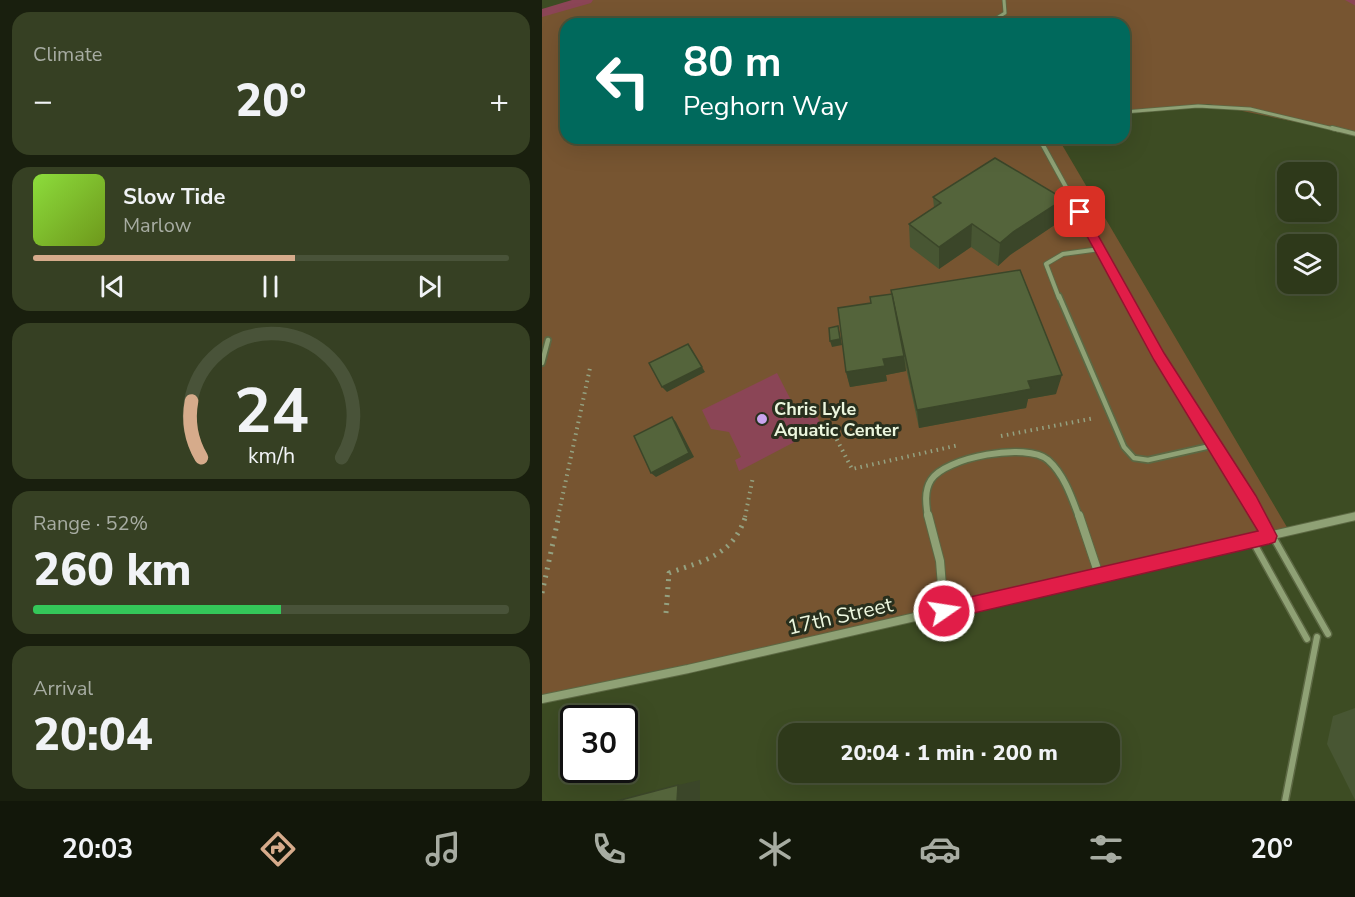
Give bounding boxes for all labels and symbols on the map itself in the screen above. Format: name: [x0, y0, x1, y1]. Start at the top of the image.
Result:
pin: [1054, 186, 1105, 237]
place label: Chris Lyle Aquatic Center: [774, 397, 899, 442]
marker: Chris Lyle Aquatic Center: [755, 412, 769, 426]
position arrow: [912, 579, 976, 643]
street label: 17th Street: [785, 590, 896, 642]
speed limit sign: 30: [560, 705, 638, 783]

